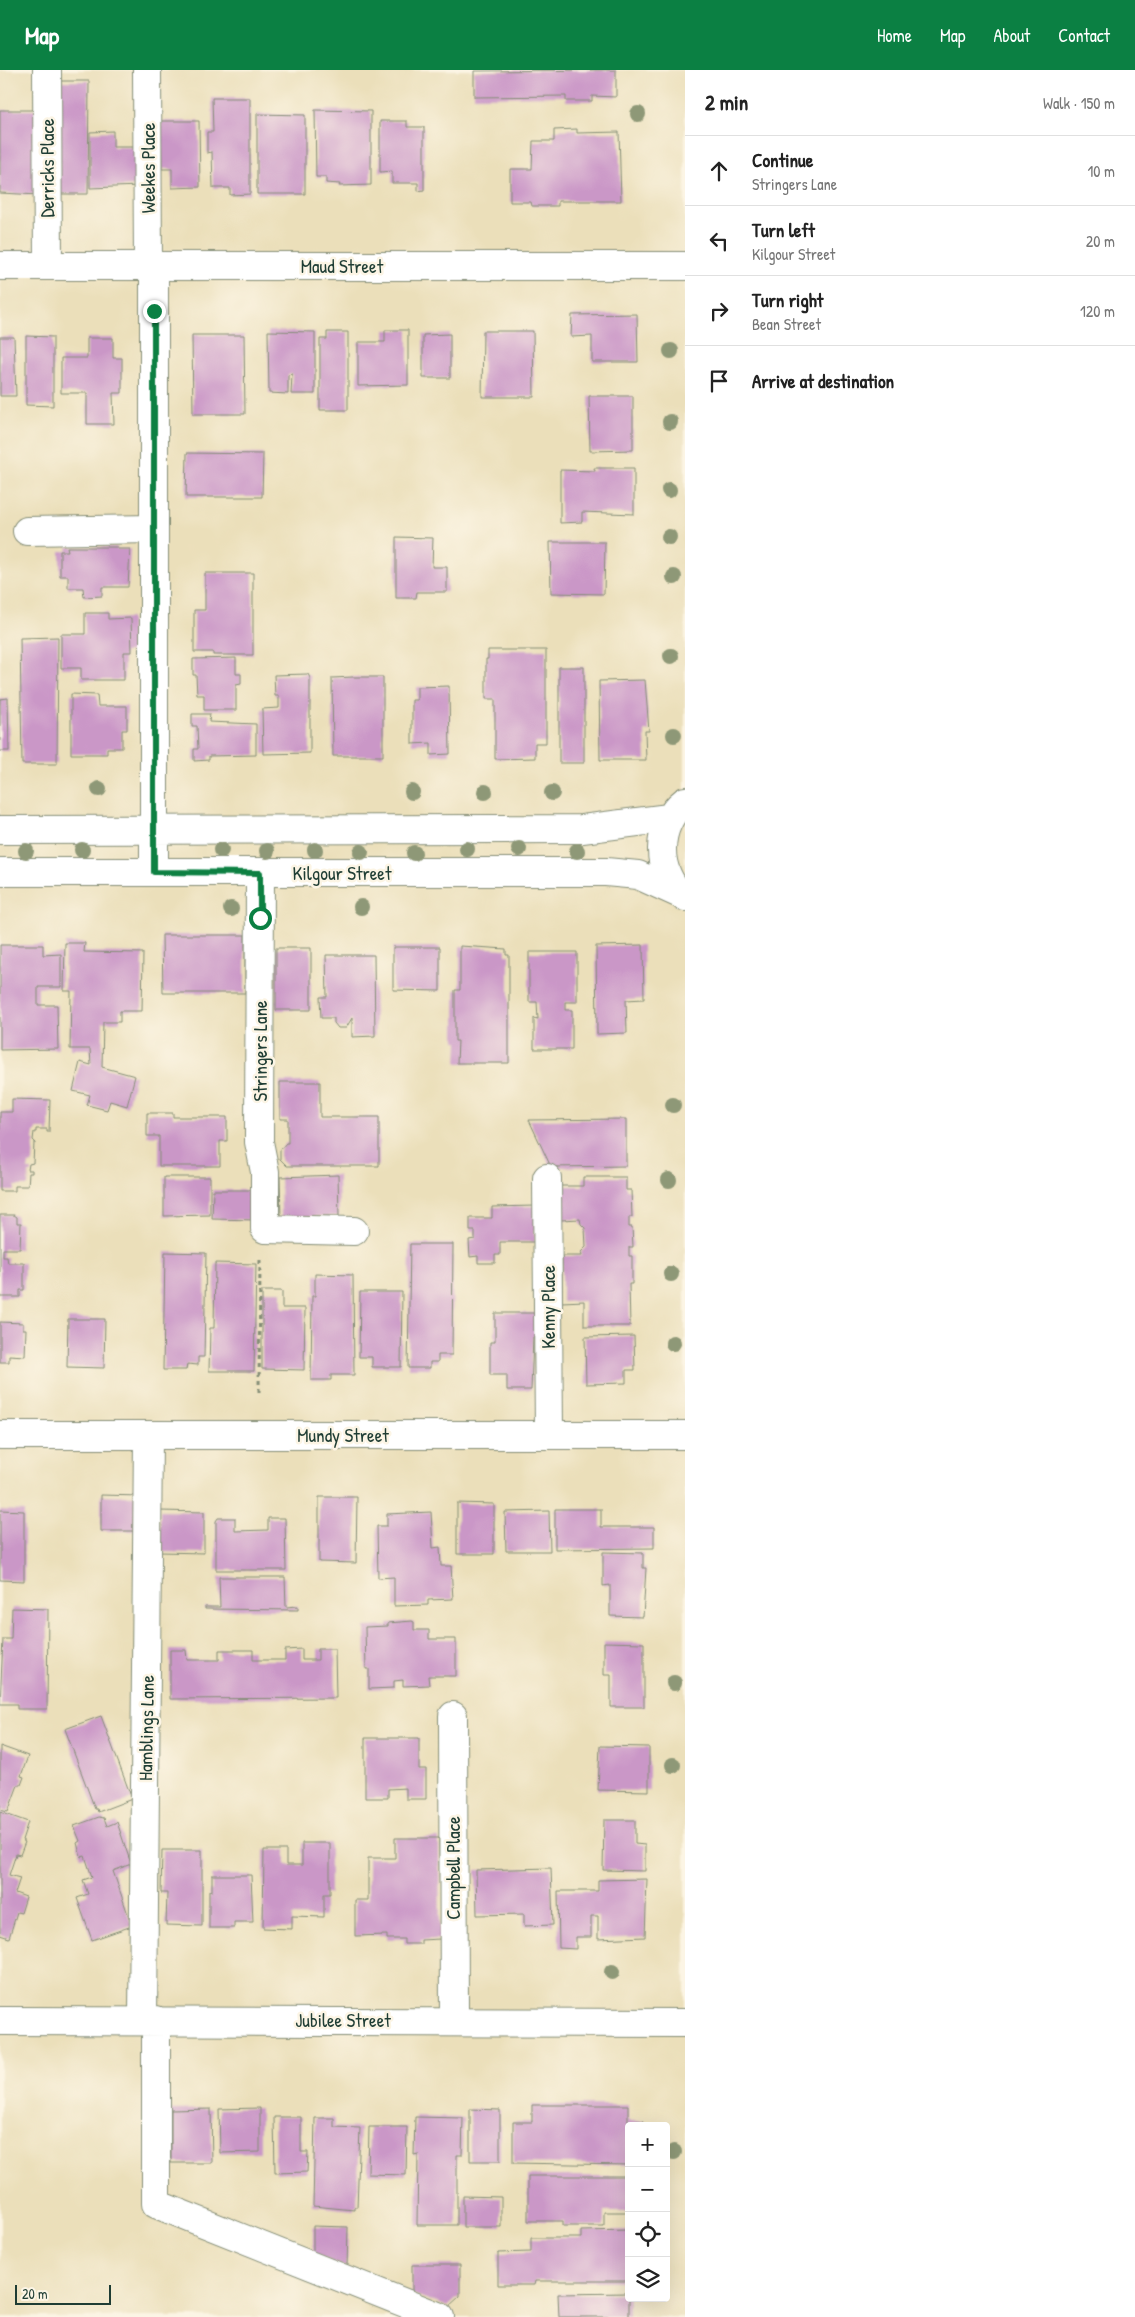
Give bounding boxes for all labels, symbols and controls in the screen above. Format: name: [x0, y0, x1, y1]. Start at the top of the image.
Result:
text: Map: [25, 19, 59, 51]
text: Home: [877, 23, 912, 48]
text: Map: [940, 23, 965, 48]
text: About: [993, 23, 1030, 48]
text: Contact: [1058, 23, 1110, 48]
text: 2 min: [705, 88, 748, 117]
text: Walk · 150 m: [1043, 92, 1115, 114]
street label: Derricks Place: [34, 118, 60, 218]
street label: Weekes Place: [135, 122, 161, 213]
text: Continue: [752, 147, 813, 173]
icon: ahead: [705, 157, 733, 185]
text: 10 m: [1087, 160, 1115, 182]
text: Stringers Lane: [752, 173, 837, 195]
text: Turn left: [752, 217, 815, 243]
icon: left: [705, 227, 733, 255]
text: 20 m: [1086, 230, 1115, 252]
text: Kilgour Street: [752, 243, 835, 265]
street label: Maud Street: [301, 253, 384, 279]
text: Turn right: [752, 287, 823, 313]
icon: right: [705, 297, 733, 325]
route end: [143, 300, 166, 323]
text: 120 m: [1080, 300, 1115, 322]
text: Bean Street: [752, 313, 821, 335]
icon: arrive: [705, 367, 733, 395]
text: Arrive at destination: [752, 368, 894, 394]
street label: Kilgour Street: [293, 860, 392, 886]
route start: [249, 907, 272, 930]
street label: Stringers Lane: [247, 1000, 273, 1102]
street label: Kenny Place: [535, 1265, 561, 1349]
street label: Mundy Street: [297, 1422, 389, 1448]
street label: Hamblings Lane: [132, 1674, 160, 1781]
street label: Campbell Place: [440, 1816, 466, 1920]
street label: Jubilee Street: [295, 2007, 391, 2033]
map controls: [625, 2122, 670, 2302]
button: +: [625, 2122, 670, 2167]
button: −: [625, 2167, 670, 2212]
button: locate: [625, 2212, 670, 2257]
button: layers: [625, 2257, 670, 2302]
scale bar: [15, 2282, 111, 2305]
text: 20 m: [22, 2284, 48, 2303]

